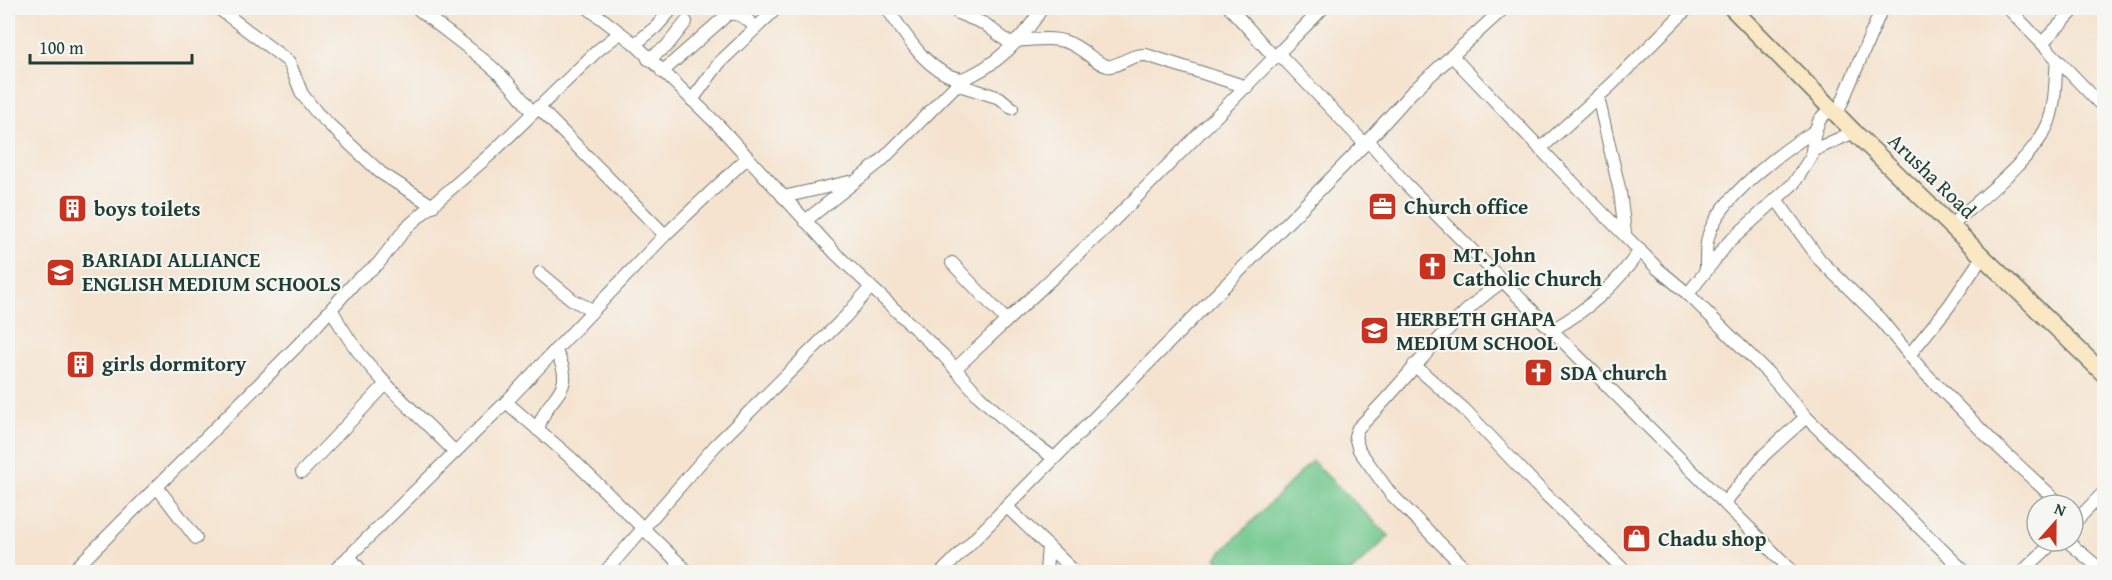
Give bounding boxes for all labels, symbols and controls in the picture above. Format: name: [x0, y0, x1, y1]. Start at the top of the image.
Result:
scale bar: [30, 27, 192, 65]
text: 100 m: [39, 34, 84, 61]
street label: Arusha Road: [1882, 126, 1984, 226]
office icon: Church office: [1367, 191, 1399, 223]
place label: Church office: [1404, 191, 1528, 222]
building icon: boys toilets: [57, 193, 89, 225]
place label: boys toilets: [94, 193, 201, 224]
place label: MT. John Catholic Church: [1453, 239, 1603, 294]
place label: BARIADI ALLIANCE ENGLISH MEDIUM SCHOOLS: [82, 244, 341, 299]
church icon: MT. John Catholic Church: [1416, 251, 1448, 283]
school or university icon: BARIADI ALLIANCE ENGLISH MEDIUM SCHOOLS: [45, 256, 77, 288]
place label: HERBETH GHAPA MEDIUM SCHOOL: [1396, 303, 1558, 358]
school or university icon: HERBETH GHAPA MEDIUM SCHOOL: [1359, 315, 1391, 347]
building icon: girls dormitory: [65, 348, 97, 380]
place label: girls dormitory: [102, 348, 247, 379]
church icon: SDA church: [1523, 357, 1555, 389]
place label: SDA church: [1560, 357, 1668, 388]
north arrow: [2025, 493, 2085, 553]
text: N: [2051, 496, 2070, 522]
shop icon: Chadu shop: [1621, 523, 1653, 555]
place label: Chadu shop: [1658, 523, 1766, 554]

